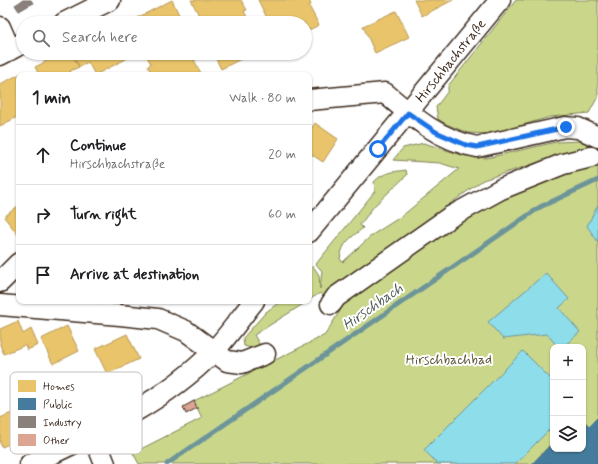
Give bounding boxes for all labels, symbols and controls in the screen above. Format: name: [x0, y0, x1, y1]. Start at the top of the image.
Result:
street label: Hirschbachstraße: [412, 15, 490, 106]
search box: [16, 16, 312, 60]
icon: search: [30, 27, 52, 49]
text: Search here: [62, 28, 138, 48]
text: 1 min: [32, 87, 71, 109]
text: Walk · 80 m: [229, 90, 296, 107]
route end: [557, 118, 575, 136]
text: Continue: [70, 136, 126, 156]
route start: [369, 140, 387, 158]
icon: ahead: [32, 144, 54, 166]
text: 20 m: [268, 146, 296, 163]
text: Hirschbachstraße: [70, 156, 165, 173]
icon: right: [32, 204, 54, 226]
text: Turn right: [70, 205, 137, 225]
text: 60 m: [268, 206, 296, 223]
icon: arrive: [32, 264, 54, 286]
text: Arrive at destination: [70, 265, 199, 285]
water label: Hirschbach: [339, 279, 408, 335]
map controls: [550, 344, 586, 452]
button: +: [550, 344, 586, 380]
park label: Hirschbachbad: [406, 351, 492, 369]
legend: [10, 372, 142, 454]
text: Homes: [43, 380, 75, 394]
button: −: [550, 380, 586, 416]
text: Public: [43, 398, 73, 412]
text: Industry: [43, 416, 82, 430]
button: layers: [550, 416, 586, 452]
text: Other: [43, 434, 70, 448]

